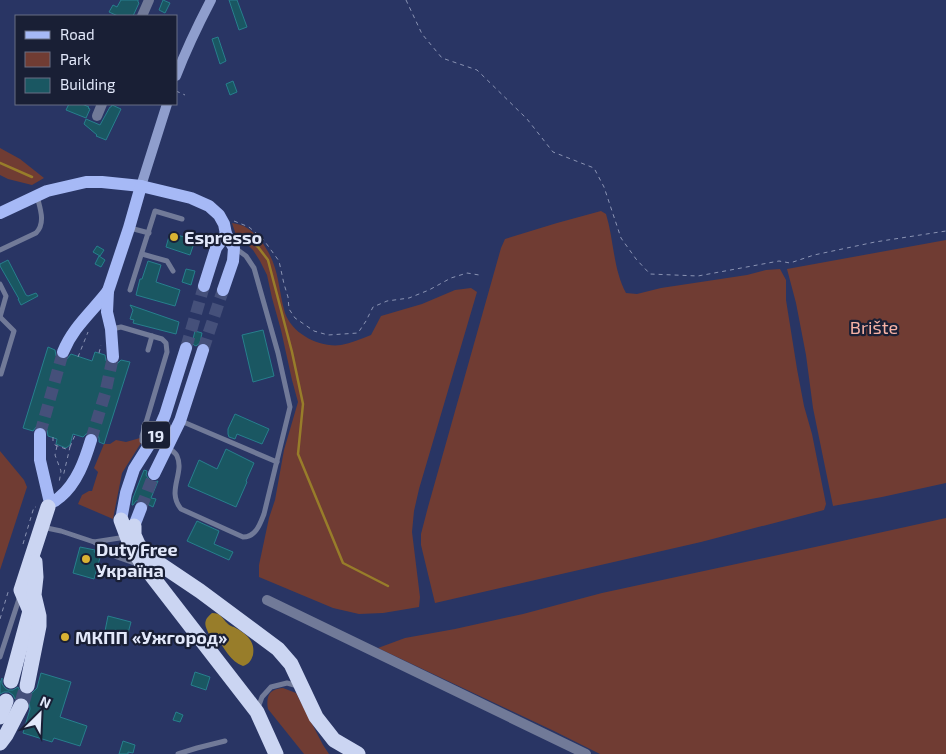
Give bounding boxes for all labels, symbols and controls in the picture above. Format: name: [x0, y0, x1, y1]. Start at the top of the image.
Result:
legend: [15, 15, 178, 105]
text: Road: [60, 25, 95, 43]
text: Park: [60, 50, 91, 68]
text: Building: [60, 75, 116, 93]
place label: Espresso: [184, 226, 262, 248]
marker: Espresso: [168, 231, 180, 243]
park label: Brište: [850, 316, 898, 338]
road number: 19: [142, 422, 170, 448]
place label: Duty Free Україна: [96, 538, 178, 581]
marker: Duty Free Україна: [80, 553, 92, 565]
place label: МКПП «Ужгород»: [75, 626, 227, 648]
marker: МКПП «Ужгород»: [59, 631, 71, 643]
north arrow: [15, 689, 65, 739]
text: N: [37, 692, 54, 711]

